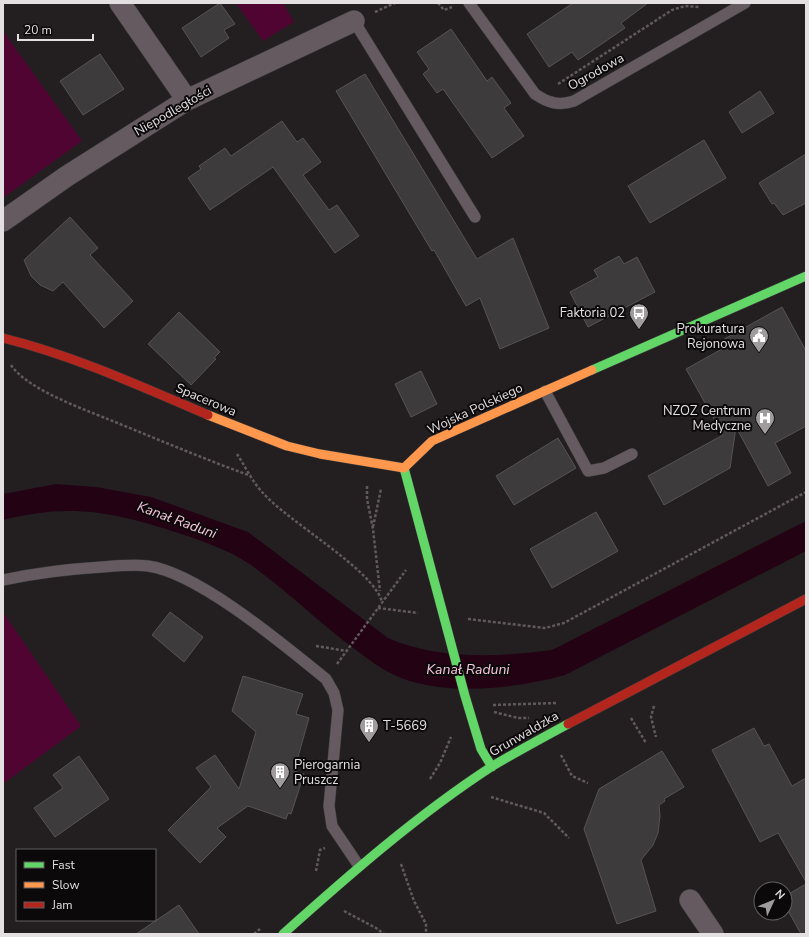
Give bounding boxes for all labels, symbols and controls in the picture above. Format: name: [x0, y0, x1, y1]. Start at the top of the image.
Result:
scale bar: [18, 16, 93, 42]
text: 20 m: [24, 22, 52, 38]
street label: Ogrodowa: [565, 49, 627, 95]
street label: Niepodległości: [131, 82, 215, 140]
bus stop icon: Faktoria 02: [628, 302, 650, 330]
place label: Faktoria 02: [560, 304, 625, 322]
place label: Prokuratura Rejonowa: [677, 320, 745, 353]
public building icon: Prokuratura Rejonowa: [748, 325, 770, 353]
street label: Spacerowa: [173, 379, 239, 421]
street label: Wojska Polskiego: [424, 379, 526, 439]
place label: NZOZ Centrum Medyczne: [663, 402, 751, 435]
hospital icon: NZOZ Centrum Medyczne: [754, 407, 776, 435]
water label: Kanał Raduni: [135, 497, 220, 543]
water label: Kanał Raduni: [426, 660, 510, 679]
street label: Grunwaldzka: [486, 707, 562, 761]
building icon: T-5669: [358, 715, 380, 743]
place label: T-5669: [383, 717, 427, 735]
place label: Pierogarnia Pruszcz: [294, 756, 360, 789]
building icon: Pierogarnia Pruszcz: [269, 761, 291, 789]
legend: [16, 849, 156, 921]
text: Fast: [52, 857, 75, 873]
text: Slow: [52, 877, 80, 893]
north arrow: [753, 881, 793, 921]
text: N: [772, 886, 788, 903]
text: Jam: [51, 897, 73, 913]

